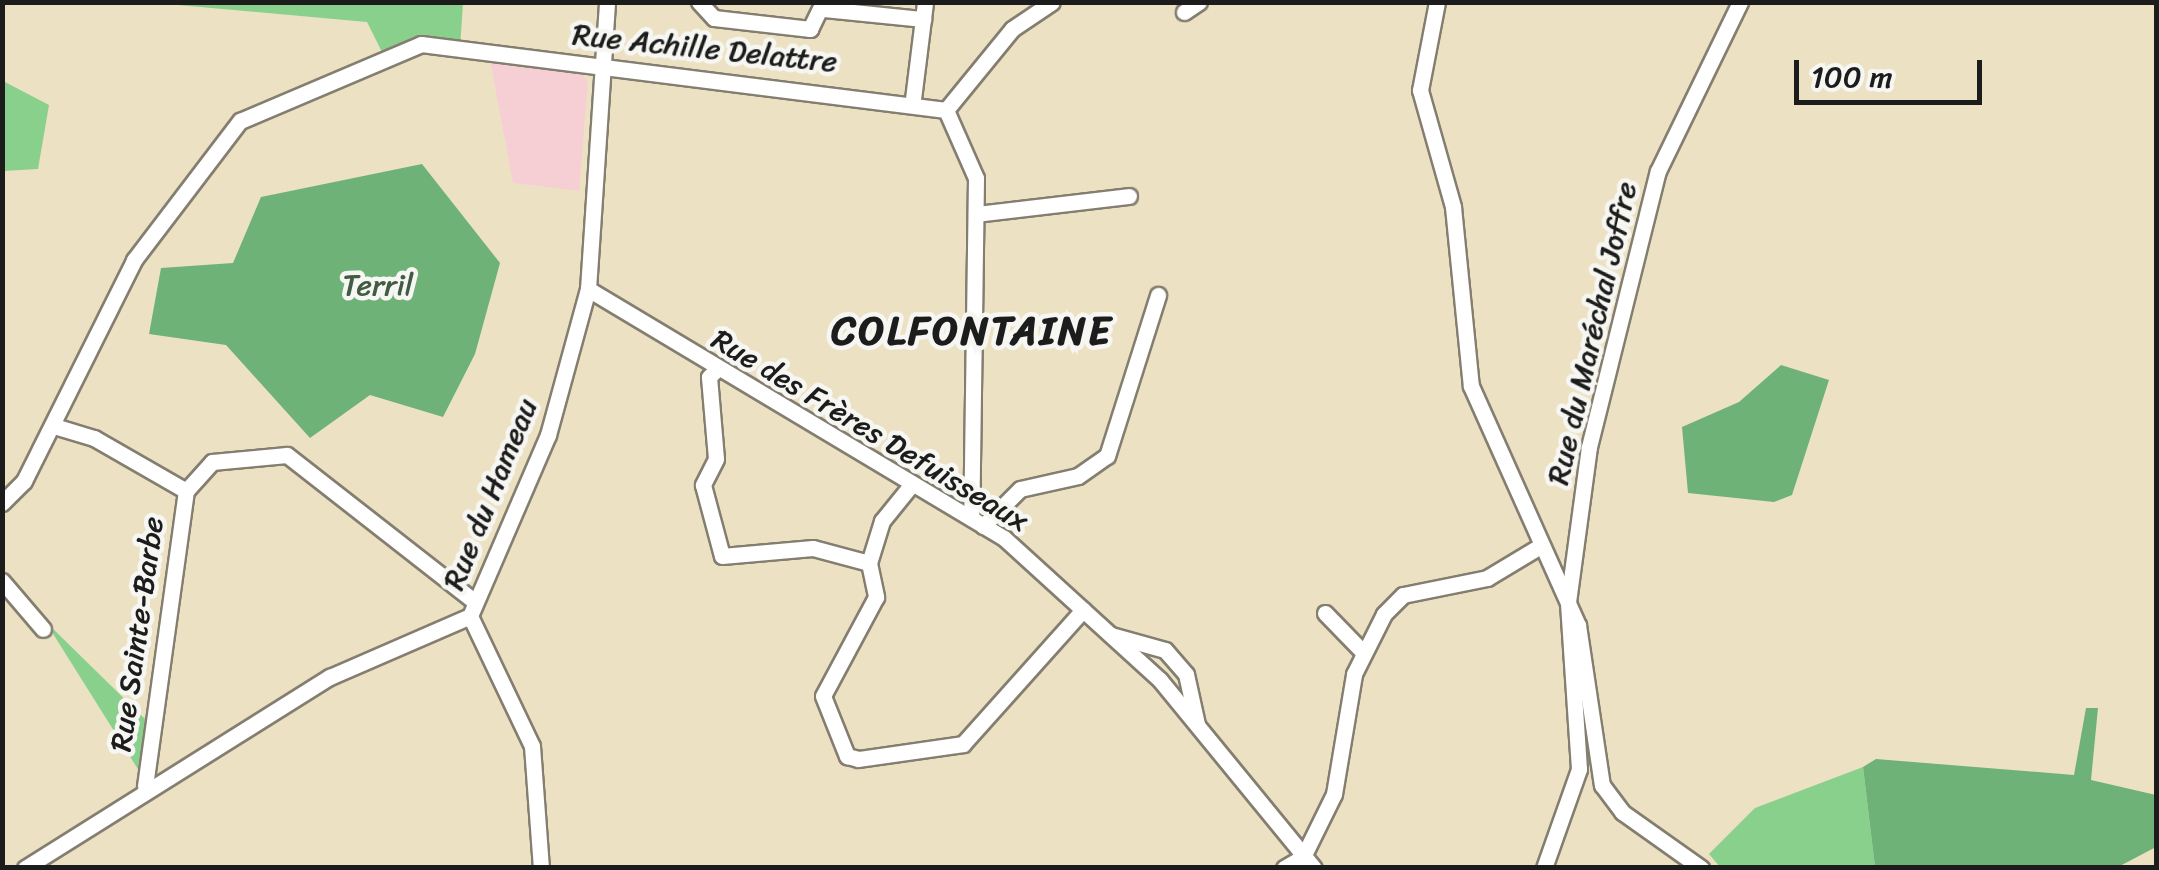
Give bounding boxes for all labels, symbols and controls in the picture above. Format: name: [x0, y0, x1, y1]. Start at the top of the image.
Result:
street label: Rue Achille Delattre: [571, 16, 839, 80]
scale bar: [1799, 40, 1986, 102]
text: 100 m: [1811, 50, 1893, 104]
street label: Rue du Maréchal Joffre: [1540, 178, 1644, 488]
park label: Terril: [343, 267, 413, 303]
district label: COLFONTAINE: [832, 307, 1112, 355]
street label: Rue des Frères Defuisseaux: [706, 322, 1034, 538]
street label: Rue du Hameau: [435, 393, 545, 595]
street label: Rue Sainte-Barbe: [103, 515, 171, 753]

